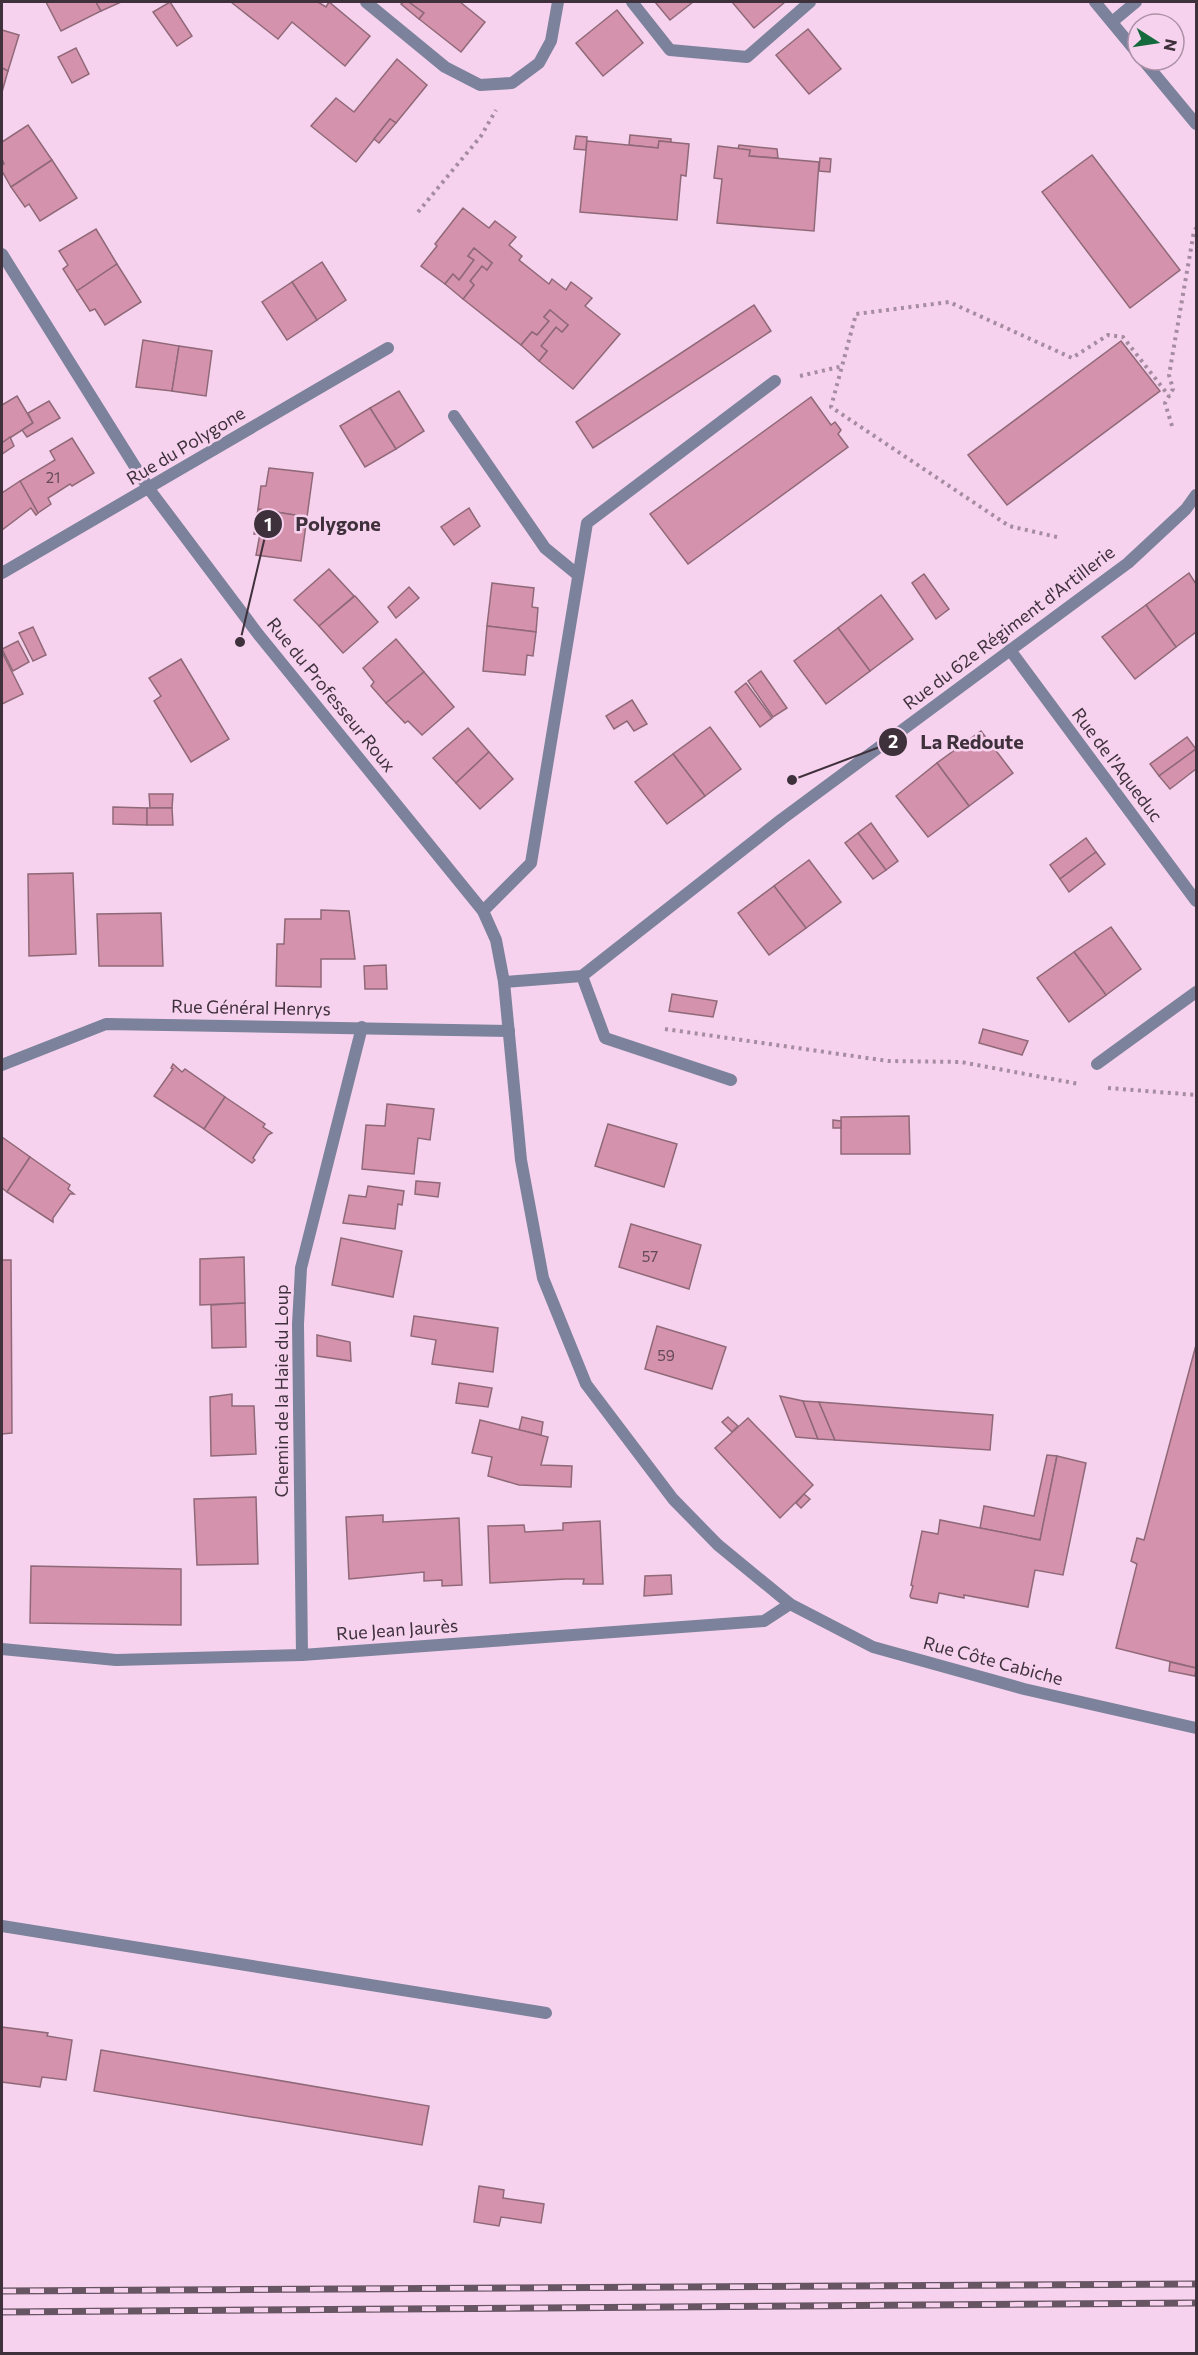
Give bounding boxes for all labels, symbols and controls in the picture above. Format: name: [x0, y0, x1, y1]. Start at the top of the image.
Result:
north arrow: [1126, 12, 1186, 72]
text: N: [1161, 37, 1182, 53]
street label: Rue du Polygone: [122, 401, 249, 489]
house number: 21: [46, 468, 60, 486]
callout: Polygone: [253, 505, 393, 543]
text: Polygone: [295, 511, 381, 535]
text: 1: [264, 513, 272, 535]
street label: Rue du 62e Régiment d'Artillerie: [898, 540, 1118, 714]
street label: Rue du Professeur Roux: [263, 613, 401, 776]
street label: Rue de l'Aqueduc: [1068, 703, 1168, 826]
callout: La Redoute: [878, 723, 1035, 761]
text: La Redoute: [920, 729, 1024, 753]
text: 2: [888, 730, 898, 752]
street label: Rue Général Henrys: [171, 995, 331, 1019]
house number: 57: [642, 1247, 658, 1265]
street label: Chemin de la Haie du Loup: [270, 1284, 292, 1498]
house number: 59: [657, 1346, 675, 1364]
street label: Rue Jean Jaurès: [335, 1614, 459, 1644]
street label: Rue Côte Cabiche: [921, 1631, 1066, 1689]

